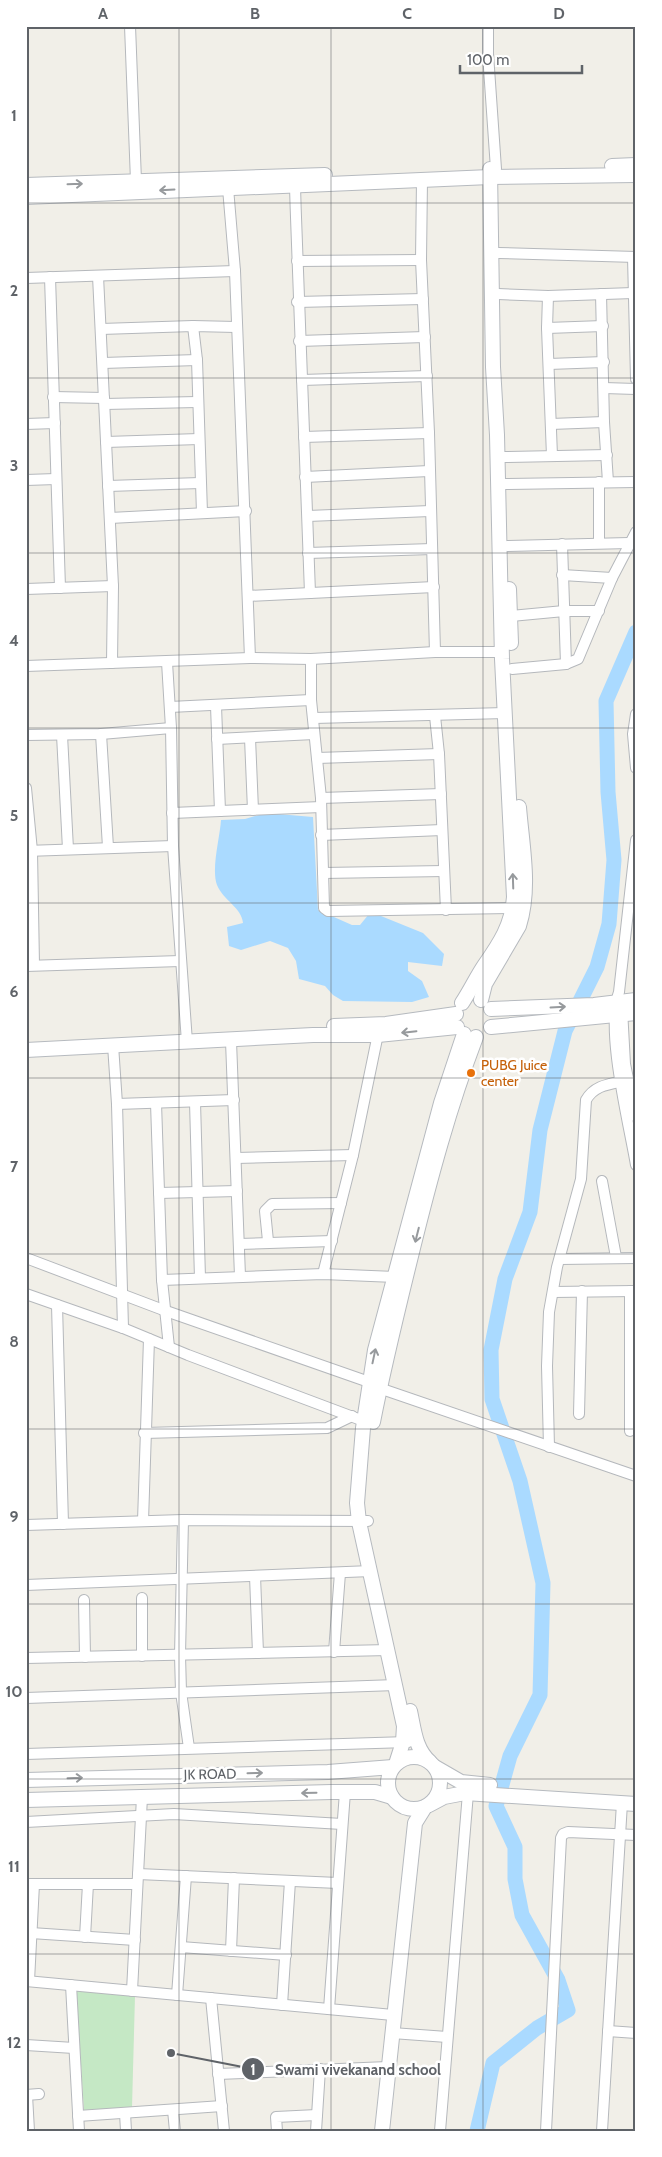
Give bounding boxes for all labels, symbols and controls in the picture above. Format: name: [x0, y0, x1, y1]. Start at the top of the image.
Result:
text: A: [98, 4, 108, 23]
text: B: [250, 4, 260, 23]
text: C: [402, 4, 412, 23]
text: D: [553, 4, 565, 23]
scale bar: [460, 42, 582, 74]
text: 100 m: [467, 51, 509, 69]
text: 1: [11, 106, 17, 125]
one-way arrow: [67, 179, 83, 188]
one-way arrow: [160, 186, 176, 195]
text: 2: [10, 281, 18, 300]
text: 3: [10, 456, 18, 475]
text: 4: [9, 631, 19, 650]
text: 5: [10, 806, 18, 825]
one-way arrow: [509, 873, 518, 889]
text: 6: [10, 982, 19, 1001]
one-way arrow: [549, 1003, 565, 1012]
one-way arrow: [401, 1027, 417, 1037]
place label: PUBG Juice center: [481, 1056, 547, 1090]
marker: PUBG Juice center: [465, 1067, 477, 1079]
text: 7: [10, 1157, 19, 1176]
one-way arrow: [412, 1226, 421, 1242]
text: 8: [9, 1332, 19, 1351]
one-way arrow: [370, 1348, 379, 1364]
text: 9: [10, 1507, 19, 1526]
text: 10: [5, 1682, 23, 1701]
street label: JK ROAD: [183, 1765, 236, 1783]
one-way arrow: [246, 1768, 263, 1778]
one-way arrow: [67, 1774, 83, 1783]
one-way arrow: [301, 1788, 318, 1798]
text: 11: [8, 1857, 20, 1876]
text: 12: [7, 2033, 21, 2052]
callout: Swami vivekanand school: [240, 2054, 451, 2084]
text: 1: [250, 2061, 256, 2079]
text: Swami vivekanand school: [275, 2061, 441, 2079]

